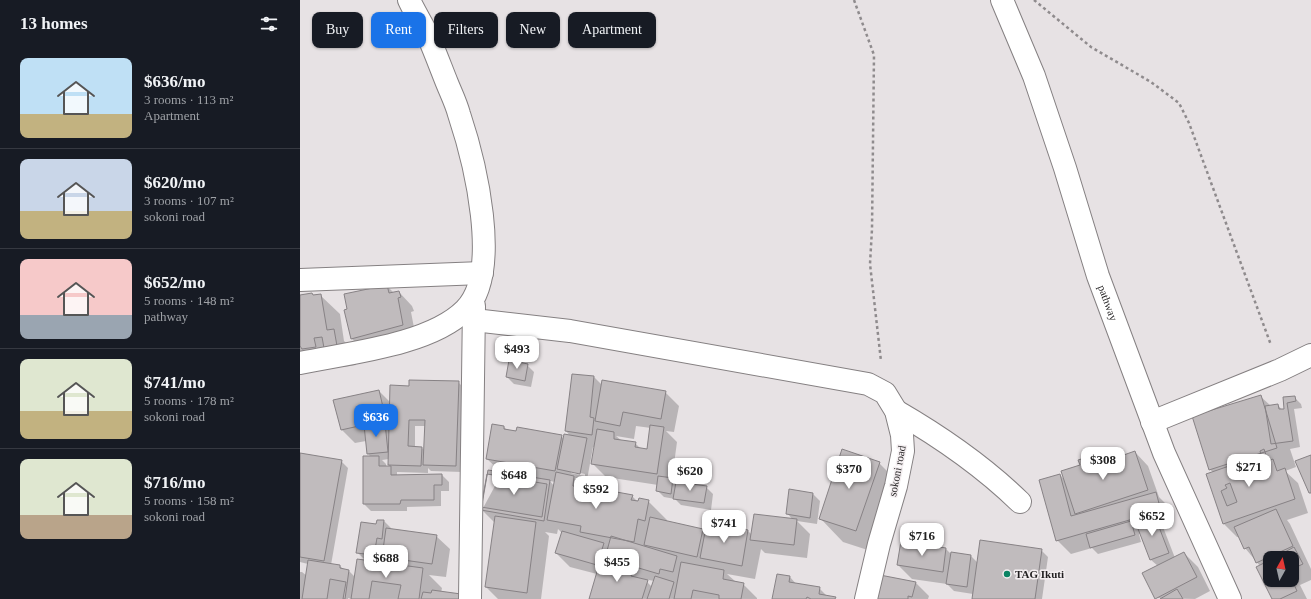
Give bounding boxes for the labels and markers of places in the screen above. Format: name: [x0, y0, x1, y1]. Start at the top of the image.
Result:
pin: $493: [493, 336, 541, 370]
pin: $636: [352, 404, 400, 438]
pin: $308: [1079, 447, 1127, 481]
pin: $271: [1225, 454, 1273, 488]
pin: $370: [825, 456, 873, 490]
pin: $620: [666, 458, 714, 492]
pin: $648: [490, 462, 538, 496]
pin: $592: [572, 476, 620, 510]
pin: $652: [1128, 503, 1176, 537]
pin: $741: [700, 510, 748, 544]
pin: $716: [898, 523, 946, 557]
pin: $688: [362, 545, 410, 579]
pin: $455: [593, 549, 641, 583]
place label: TAG Ikuti: [1015, 568, 1064, 580]
marker: TAG Ikuti: [1002, 569, 1012, 579]

